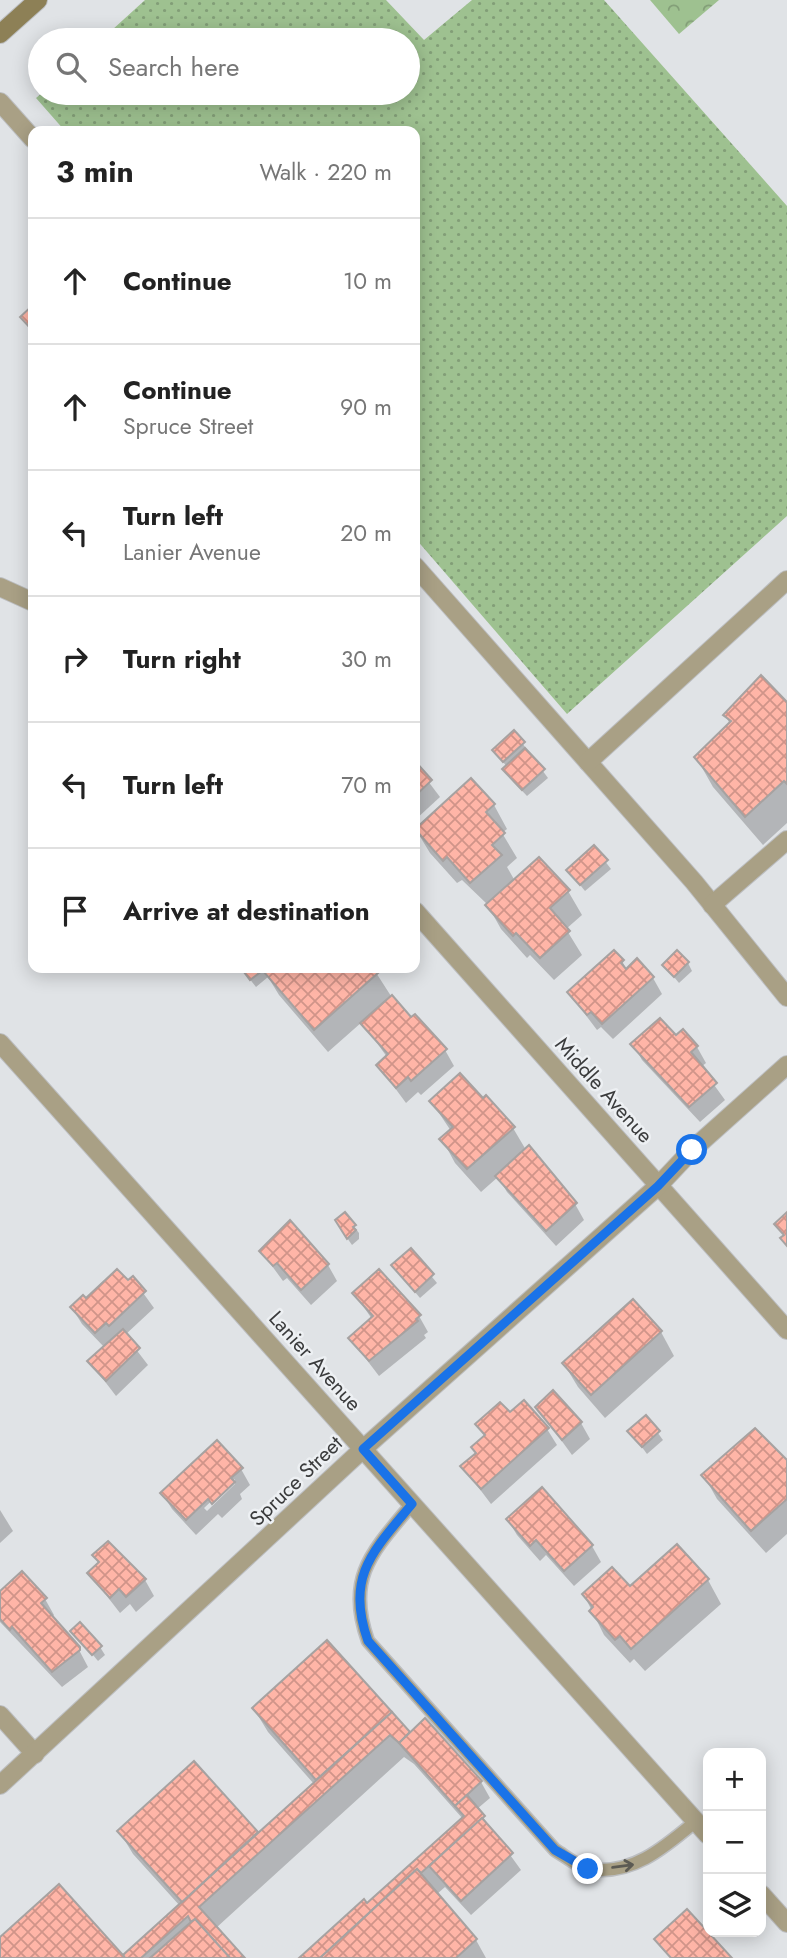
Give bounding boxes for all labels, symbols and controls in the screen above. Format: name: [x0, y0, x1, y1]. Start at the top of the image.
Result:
search box: [28, 28, 420, 105]
icon: search: [52, 48, 90, 86]
text: Search here: [108, 48, 240, 86]
text: 3 min: [56, 150, 134, 193]
text: Walk · 220 m: [260, 155, 392, 189]
icon: ahead: [56, 262, 94, 300]
text: Continue: [123, 262, 232, 300]
text: 10 m: [343, 264, 392, 298]
text: Continue: [123, 371, 232, 409]
icon: ahead: [56, 388, 94, 426]
text: 90 m: [340, 390, 392, 424]
text: Spruce Street: [123, 409, 253, 443]
text: Turn left: [123, 497, 223, 535]
icon: left: [56, 514, 94, 552]
text: 20 m: [340, 516, 392, 550]
text: Lanier Avenue: [123, 535, 261, 569]
icon: right: [56, 640, 94, 678]
text: Turn right: [123, 640, 241, 678]
text: 30 m: [341, 642, 392, 676]
icon: left: [56, 766, 94, 804]
text: Turn left: [123, 766, 223, 804]
text: 70 m: [341, 768, 392, 802]
icon: arrive: [56, 892, 94, 930]
text: Arrive at destination: [123, 892, 370, 930]
street label: Middle Avenue: [548, 1030, 660, 1150]
route start: [676, 1134, 707, 1165]
street label: Lanier Avenue: [262, 1304, 368, 1418]
street label: Spruce Street: [243, 1429, 349, 1533]
map controls: [703, 1748, 766, 1937]
button: +: [703, 1748, 766, 1811]
button: −: [703, 1811, 766, 1874]
route end: [572, 1853, 603, 1884]
one-way arrow: [611, 1859, 634, 1872]
button: layers: [703, 1874, 766, 1937]

